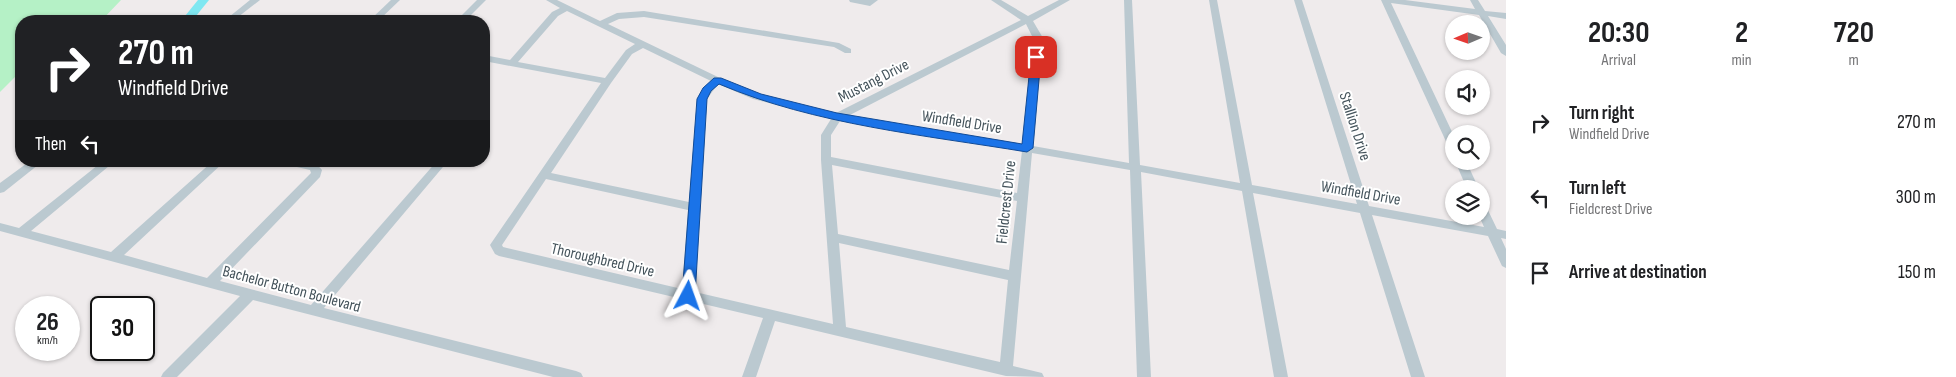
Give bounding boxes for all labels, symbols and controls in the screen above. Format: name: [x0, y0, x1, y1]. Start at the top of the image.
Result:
north arrow: [1445, 15, 1490, 60]
map controls: [1445, 15, 1490, 225]
text: 20:30: [1588, 15, 1649, 51]
text: 2: [1735, 15, 1748, 51]
text: 720: [1834, 15, 1874, 51]
text: 270 m: [118, 32, 194, 75]
icon: right: [35, 35, 100, 100]
pin: [1015, 36, 1057, 78]
icon: arrive: [1022, 43, 1050, 71]
text: Arrival: [1602, 51, 1636, 70]
text: min: [1731, 51, 1752, 70]
text: m: [1849, 51, 1859, 70]
street label: Mustang Drive: [835, 55, 912, 107]
button: sound: [1445, 70, 1490, 115]
text: Windfield Drive: [118, 75, 229, 102]
street label: Stallion Drive: [1335, 90, 1375, 163]
text: Turn right: [1569, 102, 1634, 125]
street label: Windfield Drive: [921, 107, 1003, 138]
icon: right: [1526, 109, 1554, 137]
text: 270 m: [1897, 111, 1936, 134]
button: search: [1445, 125, 1490, 170]
text: Windfield Drive: [1569, 125, 1649, 144]
icon: left: [76, 130, 104, 158]
text: Then: [35, 133, 66, 156]
street label: Fieldcrest Drive: [993, 160, 1020, 245]
street label: Windfield Drive: [1319, 177, 1402, 210]
text: Turn left: [1569, 177, 1626, 200]
button: layers: [1445, 180, 1490, 225]
icon: left: [1526, 184, 1554, 212]
text: 300 m: [1896, 186, 1936, 209]
text: Fieldcrest Drive: [1569, 200, 1653, 219]
street label: Thoroughbred Drive: [549, 239, 656, 282]
icon: arrive: [1526, 259, 1554, 287]
text: Arrive at destination: [1569, 261, 1707, 284]
text: 150 m: [1898, 261, 1936, 284]
street label: Bachelor Button Boulevard: [221, 262, 363, 317]
position arrow: [661, 269, 713, 321]
speed limit sign: 30: [90, 296, 155, 361]
text: 26: [36, 307, 59, 338]
text: km/h: [37, 333, 58, 348]

